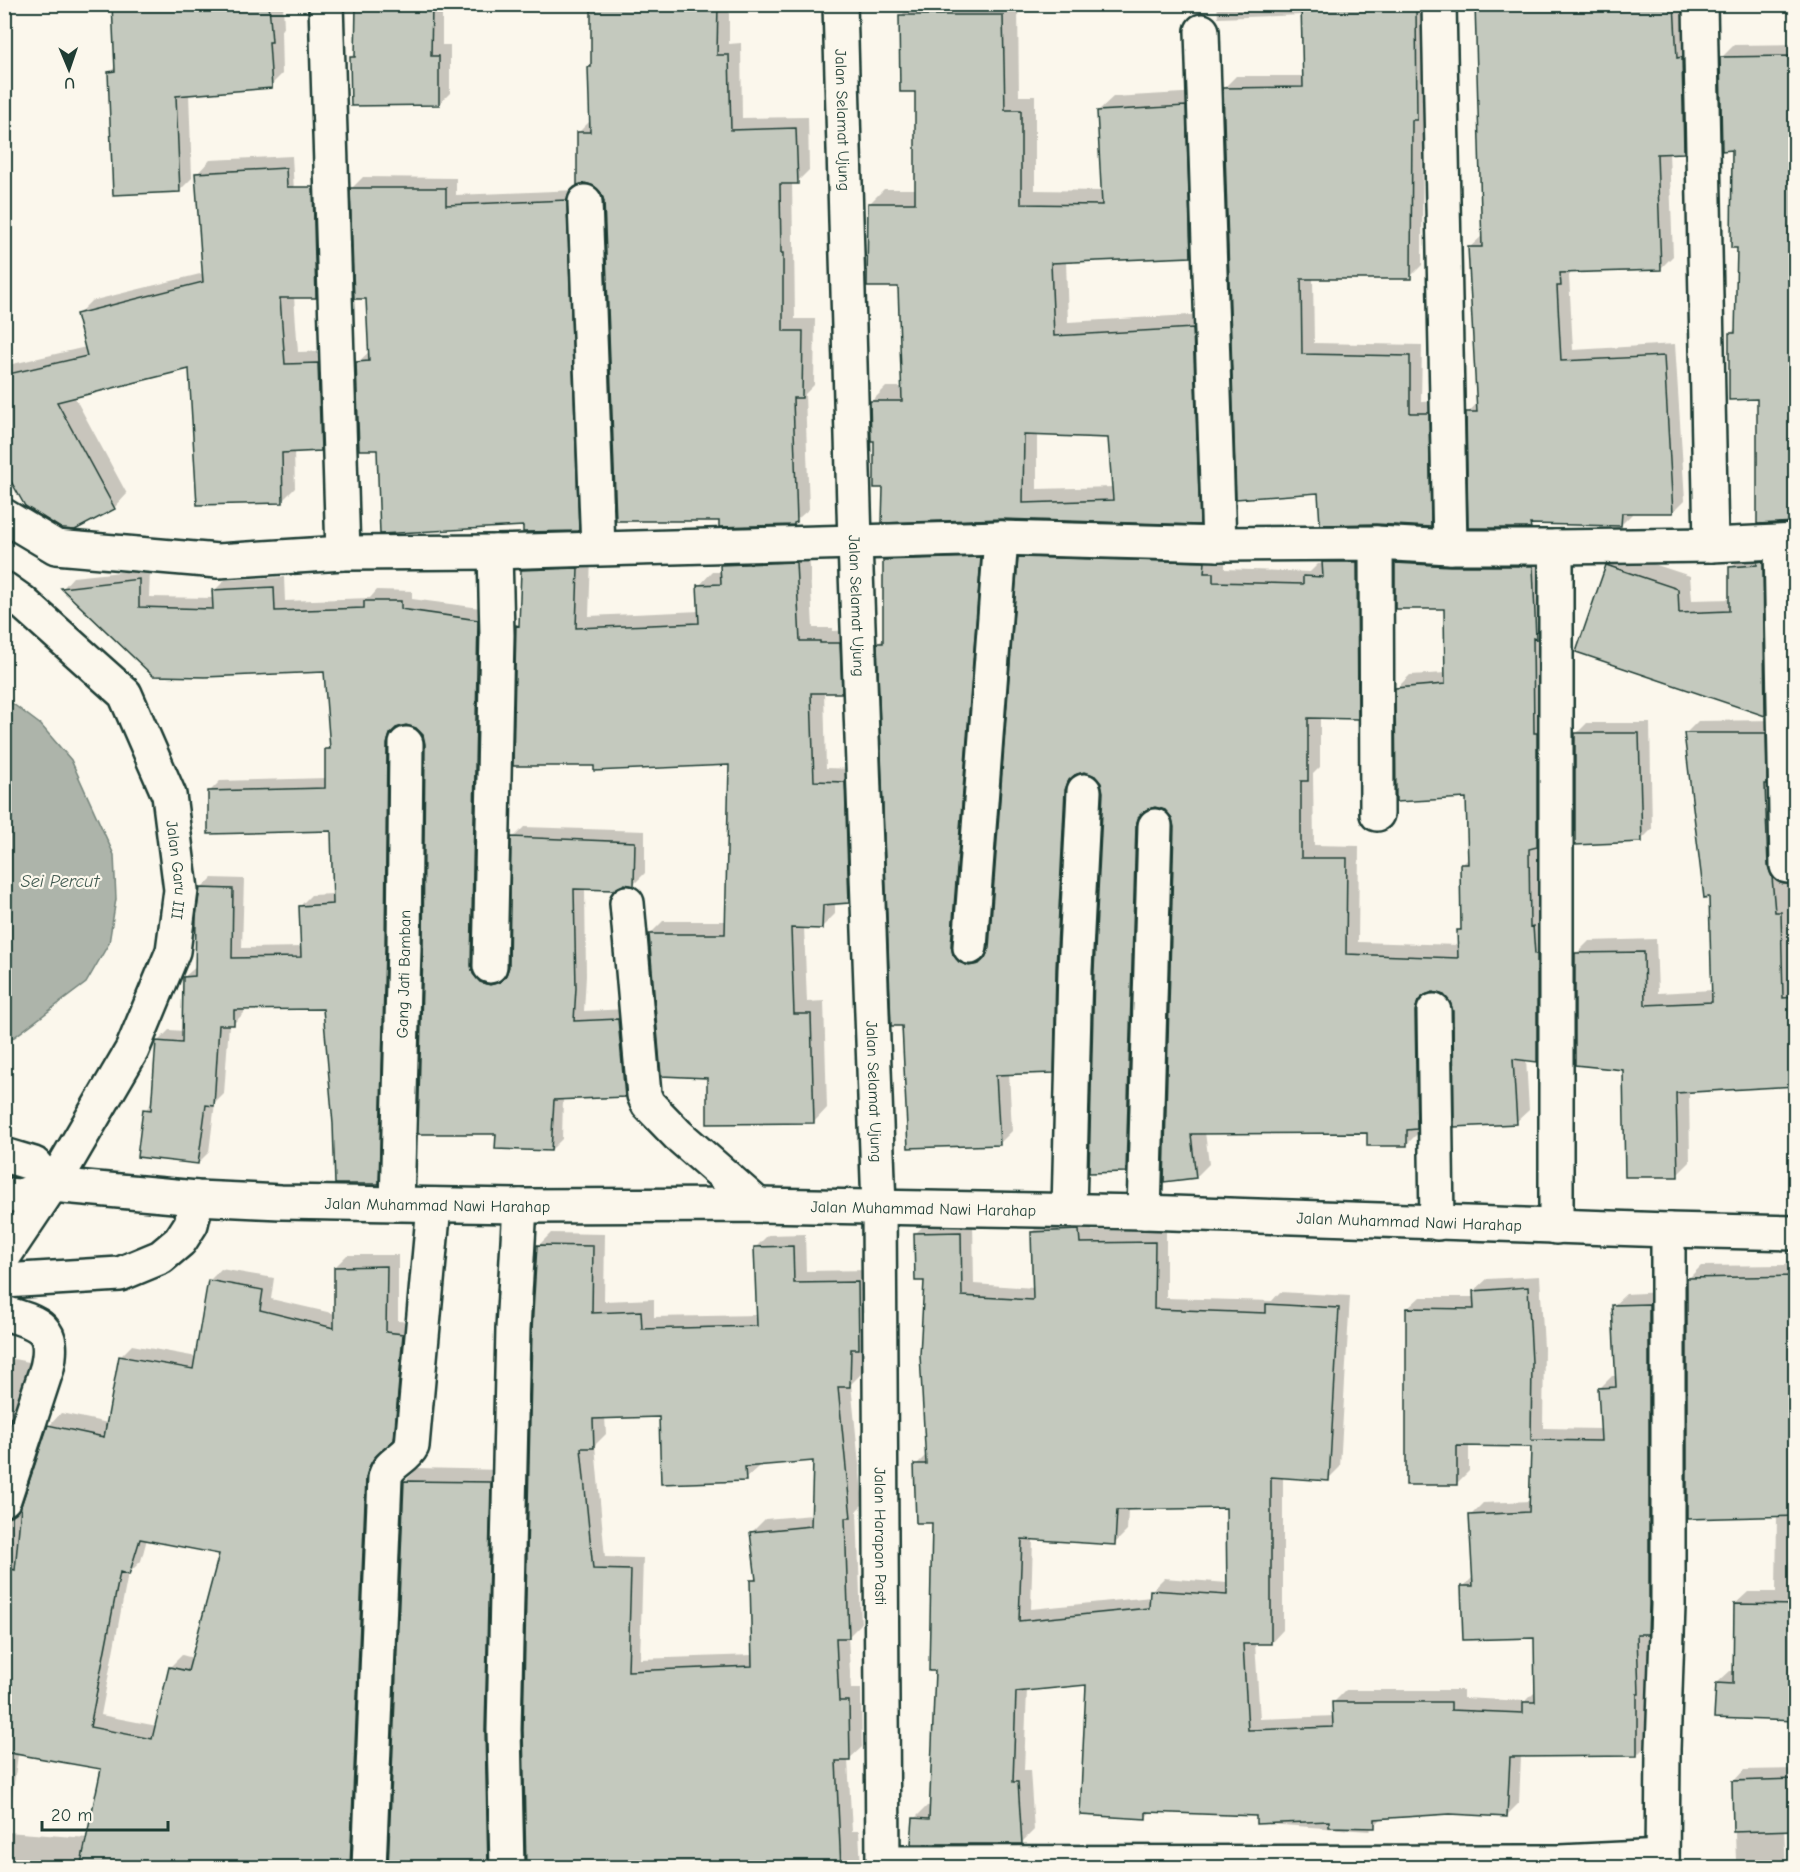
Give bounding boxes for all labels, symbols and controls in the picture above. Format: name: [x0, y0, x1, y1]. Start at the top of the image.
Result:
north arrow: [39, 39, 99, 99]
street label: Jalan Selamat Ujung: [831, 49, 853, 191]
text: U: [64, 74, 75, 92]
street label: Jalan Selamat Ujung: [845, 535, 868, 677]
street label: Jalan Garu III: [162, 819, 189, 921]
water label: Sei Percut: [21, 871, 101, 892]
street label: Gang Jati Bamban: [394, 910, 414, 1039]
street label: Jalan Selamat Ujung: [862, 1020, 885, 1163]
street label: Jalan Muhammad Nawi Harahap: [325, 1195, 550, 1216]
street label: Jalan Muhammad Nawi Harahap: [810, 1198, 1036, 1220]
street label: Jalan Muhammad Nawi Harahap: [1296, 1209, 1522, 1235]
street label: Jalan Harapan Pasti: [871, 1467, 889, 1605]
scale bar: [42, 1794, 168, 1832]
text: 20 m: [51, 1805, 92, 1826]

